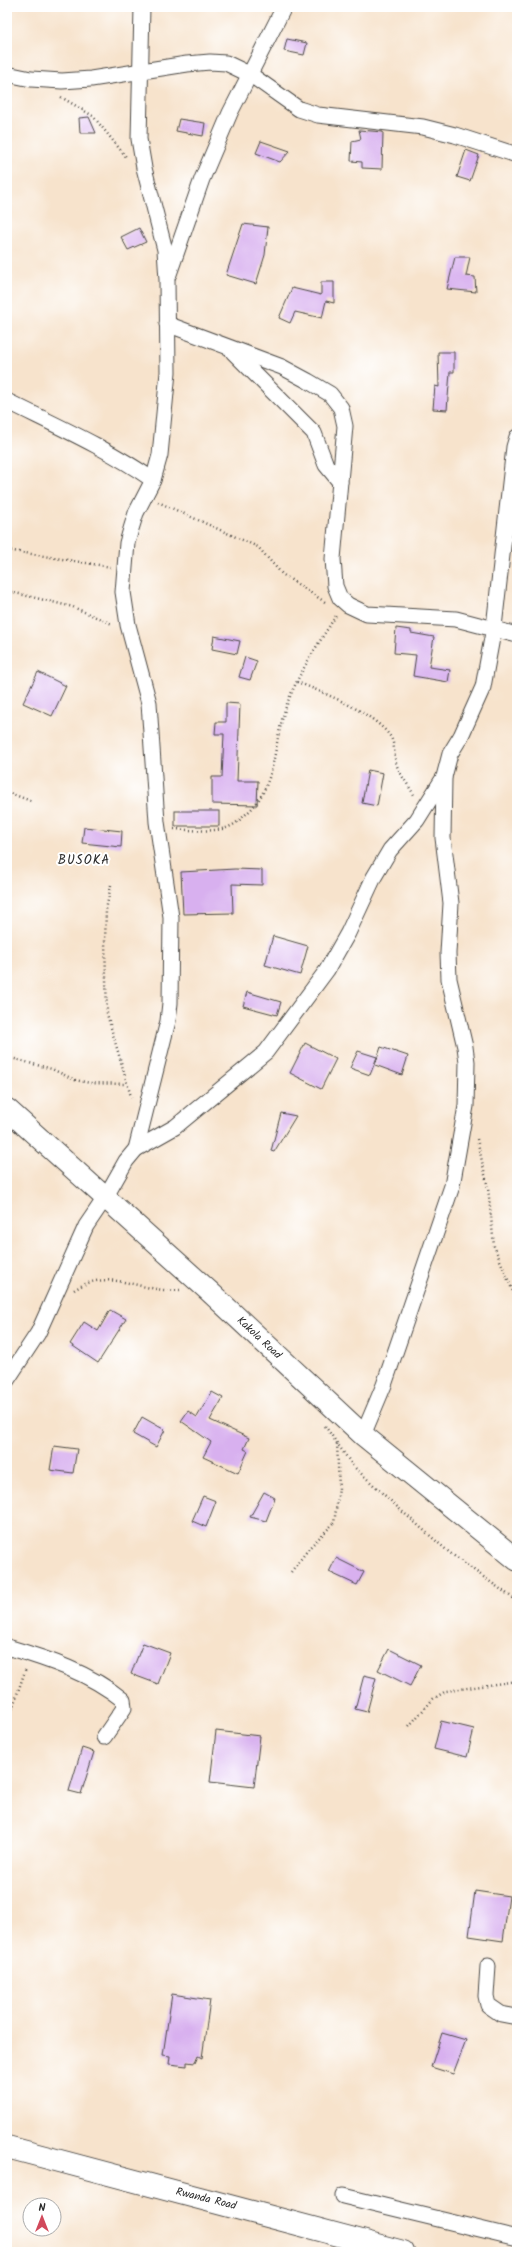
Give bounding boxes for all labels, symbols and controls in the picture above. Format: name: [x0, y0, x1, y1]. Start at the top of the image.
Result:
district label: BUSOKA: [58, 850, 110, 871]
street label: Kakola Road: [232, 1312, 286, 1364]
street label: Rwanda Road: [174, 2183, 239, 2215]
north arrow: [22, 2197, 62, 2237]
text: N: [39, 2199, 46, 2217]

